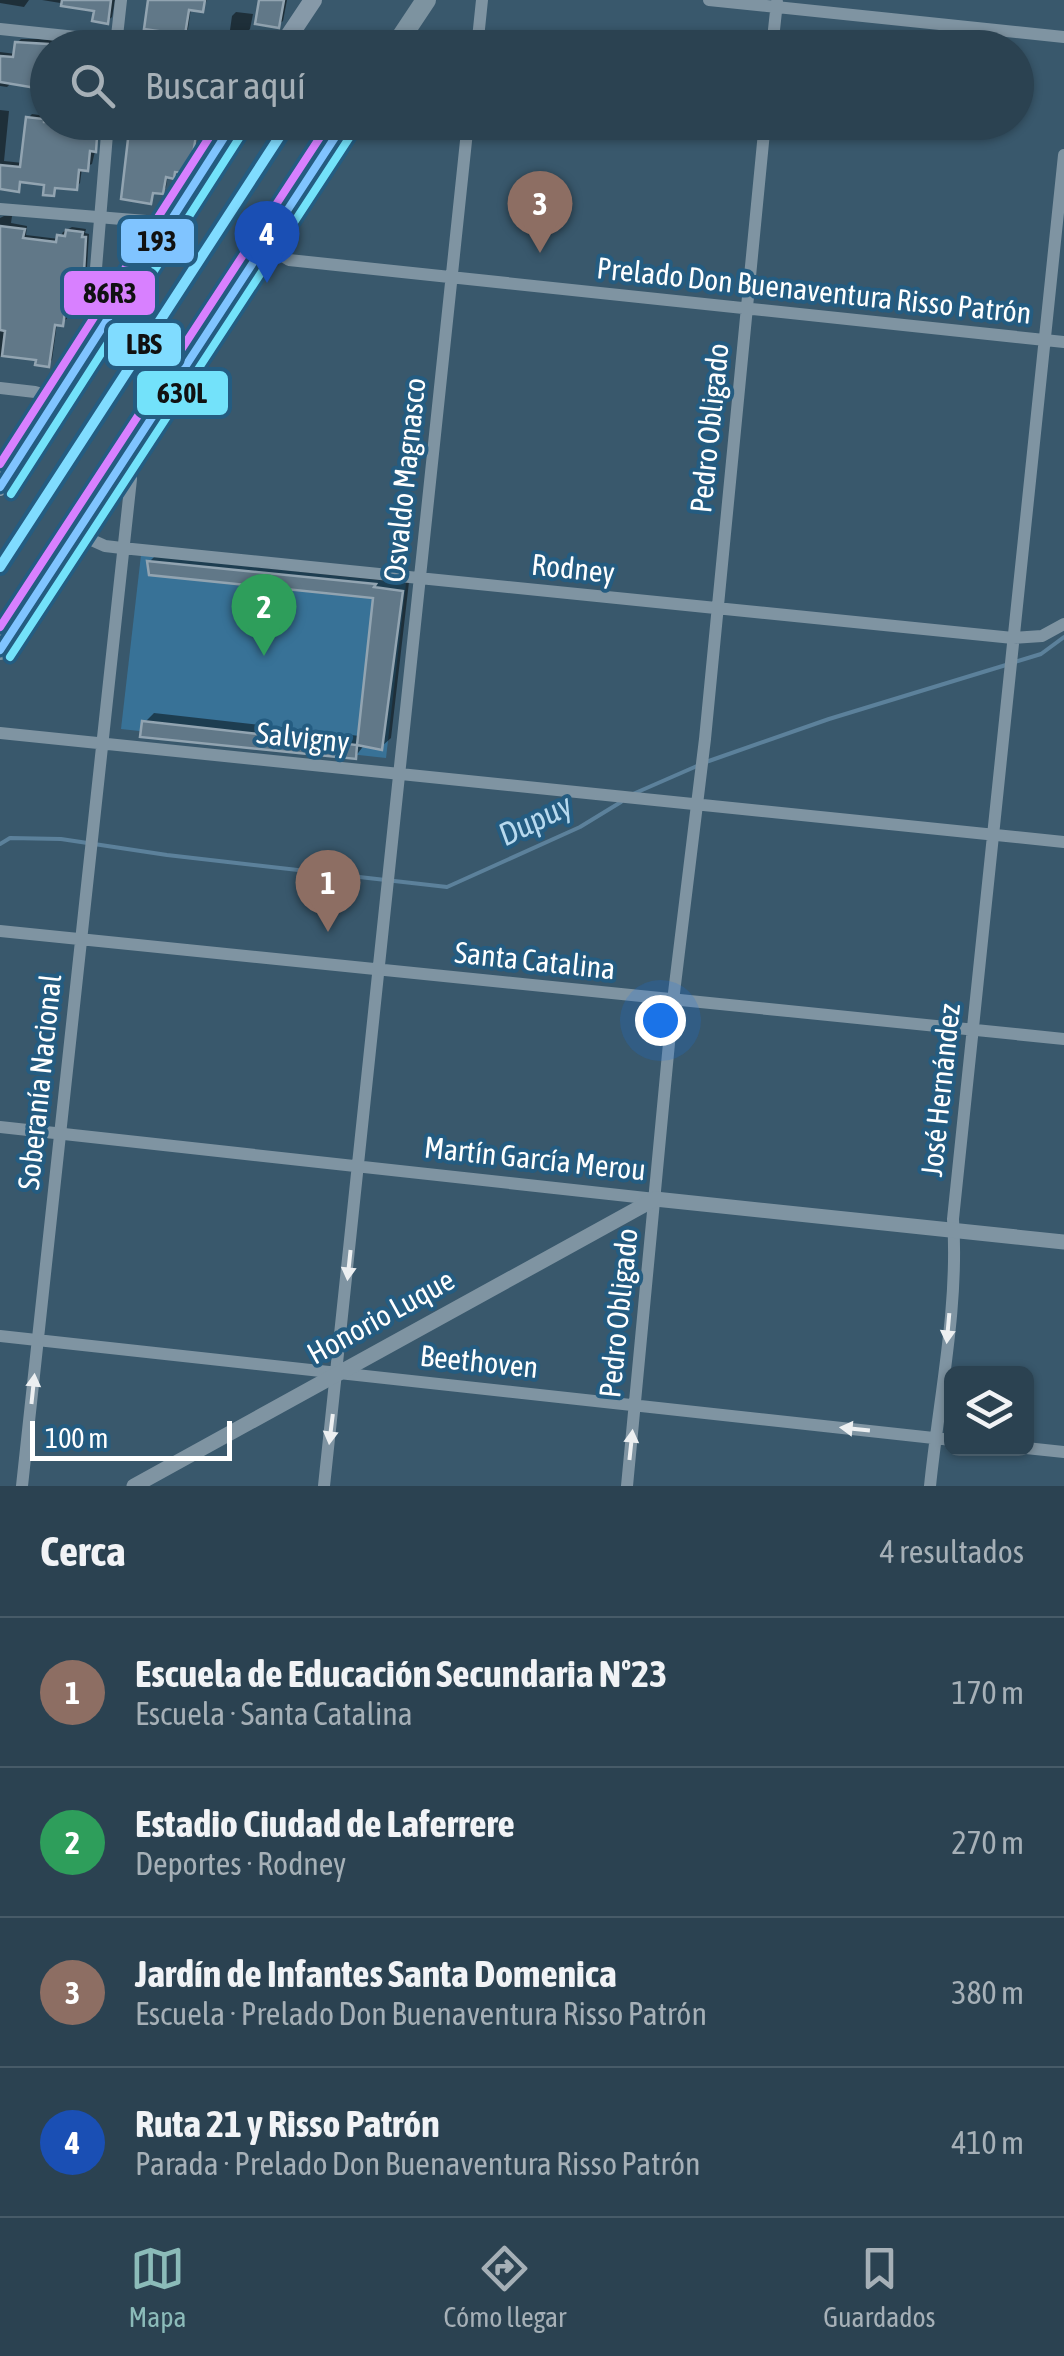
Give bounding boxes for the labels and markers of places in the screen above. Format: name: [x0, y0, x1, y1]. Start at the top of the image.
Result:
pin: 3: [508, 170, 572, 253]
pin: 4: [234, 200, 300, 283]
pin: 2: [232, 574, 296, 656]
pin: 1: [296, 850, 360, 932]

